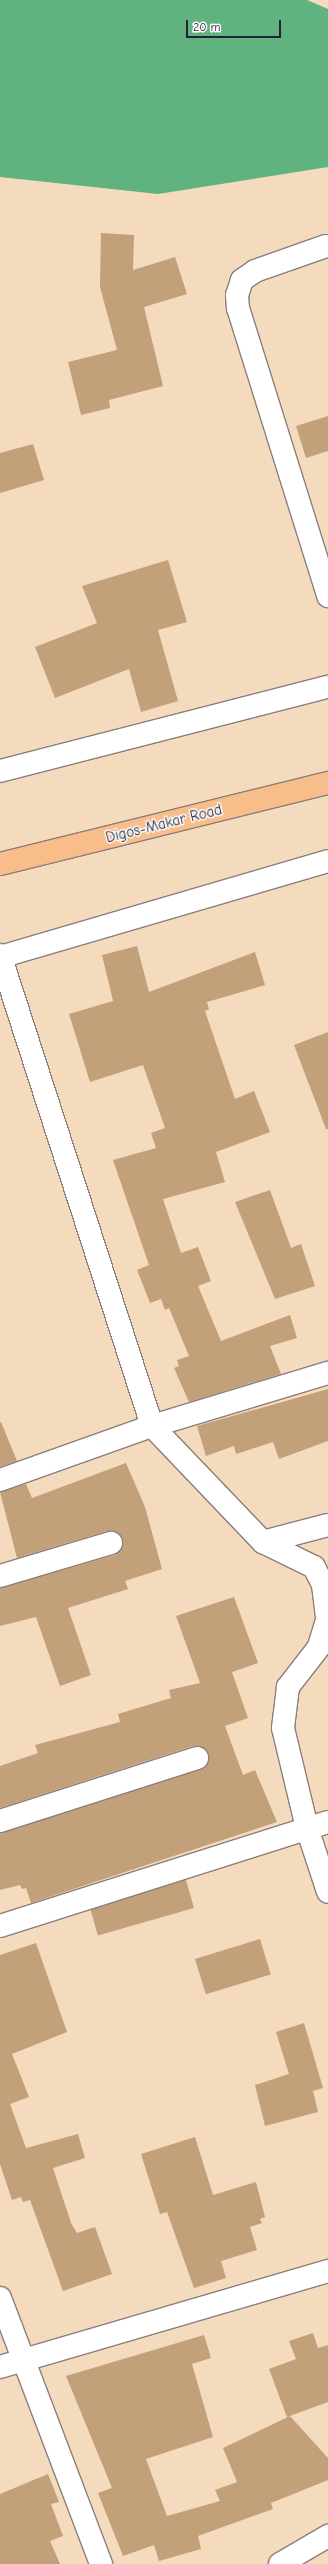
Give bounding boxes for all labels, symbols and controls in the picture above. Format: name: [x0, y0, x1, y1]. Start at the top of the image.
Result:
scale bar: [188, 12, 283, 38]
text: 20 m: [193, 20, 221, 34]
street label: Digos-Makar Road: [104, 801, 224, 847]

